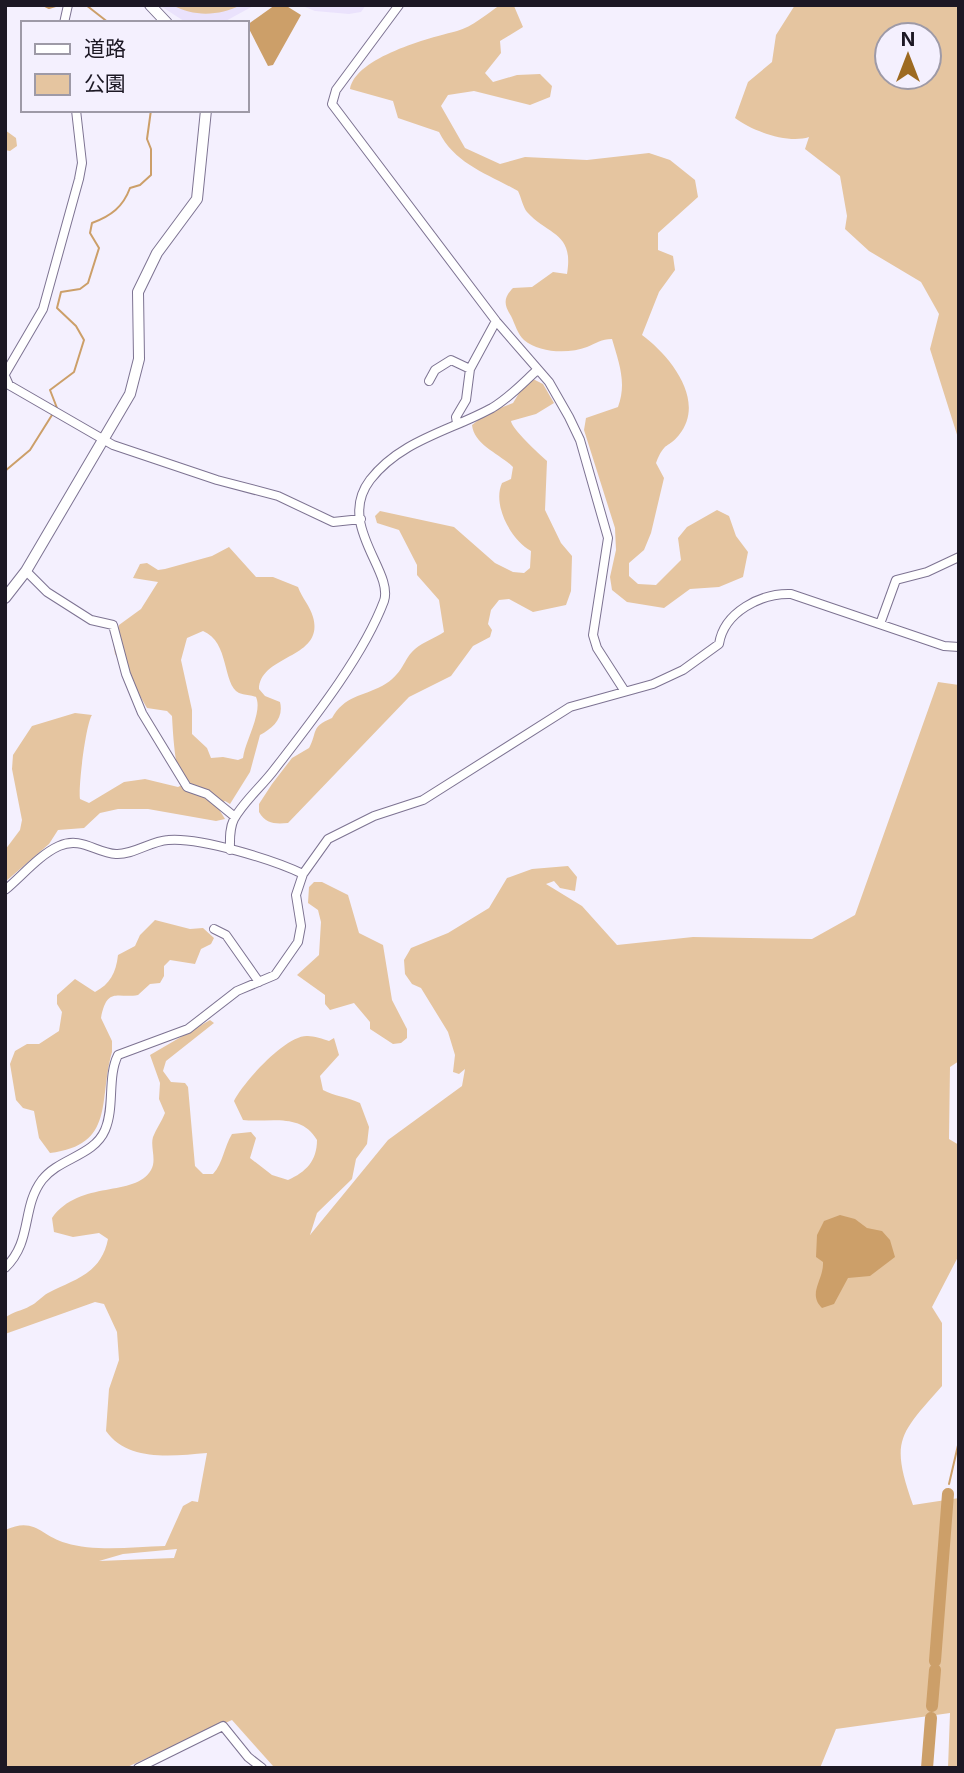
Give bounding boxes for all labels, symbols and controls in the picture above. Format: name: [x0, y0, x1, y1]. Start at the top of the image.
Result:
legend: [21, 21, 248, 112]
north arrow: [873, 21, 943, 91]
text: N: [901, 28, 915, 51]
text: 道路: [84, 36, 126, 61]
text: 公園: [84, 71, 126, 96]

